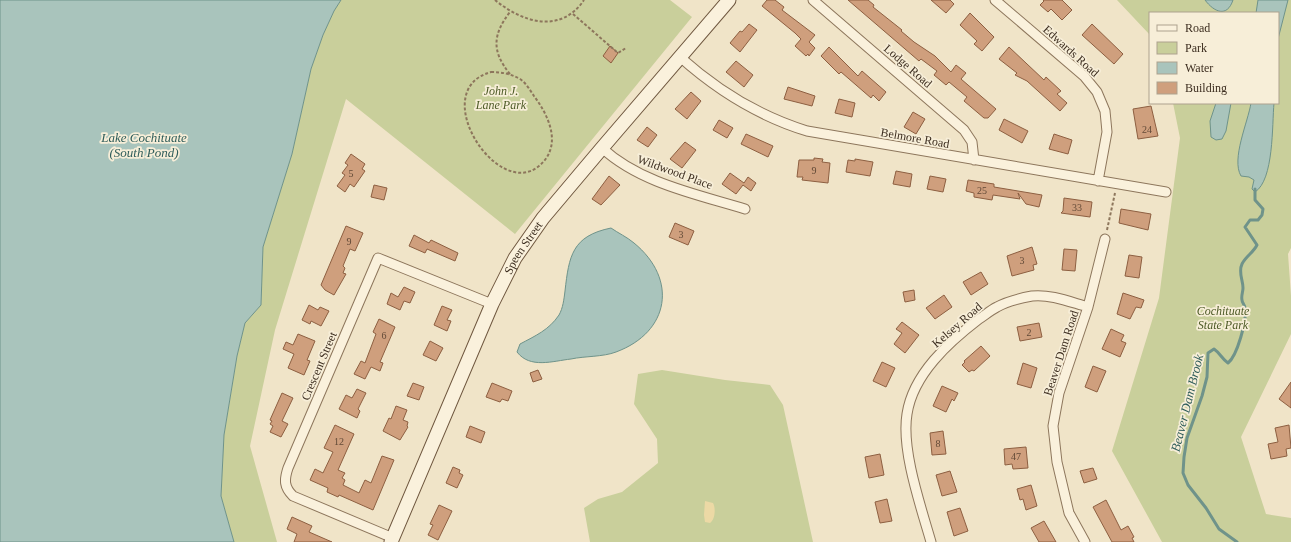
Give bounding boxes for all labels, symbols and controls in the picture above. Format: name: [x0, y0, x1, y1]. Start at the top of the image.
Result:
legend: [1149, 12, 1279, 104]
text: Road: [1185, 21, 1210, 35]
street label: Edwards Road: [1040, 22, 1102, 80]
street label: Lodge Road: [881, 41, 935, 91]
text: Park: [1185, 41, 1207, 55]
text: Water: [1185, 61, 1213, 75]
text: Building: [1185, 81, 1227, 95]
park label: John J. Lane Park: [475, 84, 527, 112]
house number: 24: [1142, 124, 1152, 135]
street label: Belmore Road: [879, 125, 951, 151]
water label: Lake Cochituate (South Pond): [100, 130, 187, 160]
street label: Wildwood Place: [635, 152, 715, 192]
house number: 9: [812, 165, 817, 176]
house number: 5: [349, 168, 354, 179]
house number: 25: [977, 185, 987, 196]
house number: 33: [1072, 202, 1082, 213]
street label: Speen Street: [501, 218, 546, 276]
house number: 3: [679, 229, 684, 240]
house number: 9: [347, 236, 352, 247]
house number: 3: [1020, 255, 1025, 266]
street label: Kelsey Road: [929, 299, 985, 351]
park label: Cochituate State Park: [1197, 304, 1250, 332]
street label: Beaver Dam Road: [1041, 309, 1081, 397]
house number: 2: [1027, 327, 1032, 338]
street label: Crescent Street: [298, 329, 340, 402]
house number: 6: [382, 330, 387, 341]
water label: Beaver Dam Brook: [1168, 353, 1206, 453]
house number: 12: [334, 436, 344, 447]
house number: 8: [936, 438, 941, 449]
house number: 47: [1011, 451, 1021, 462]

